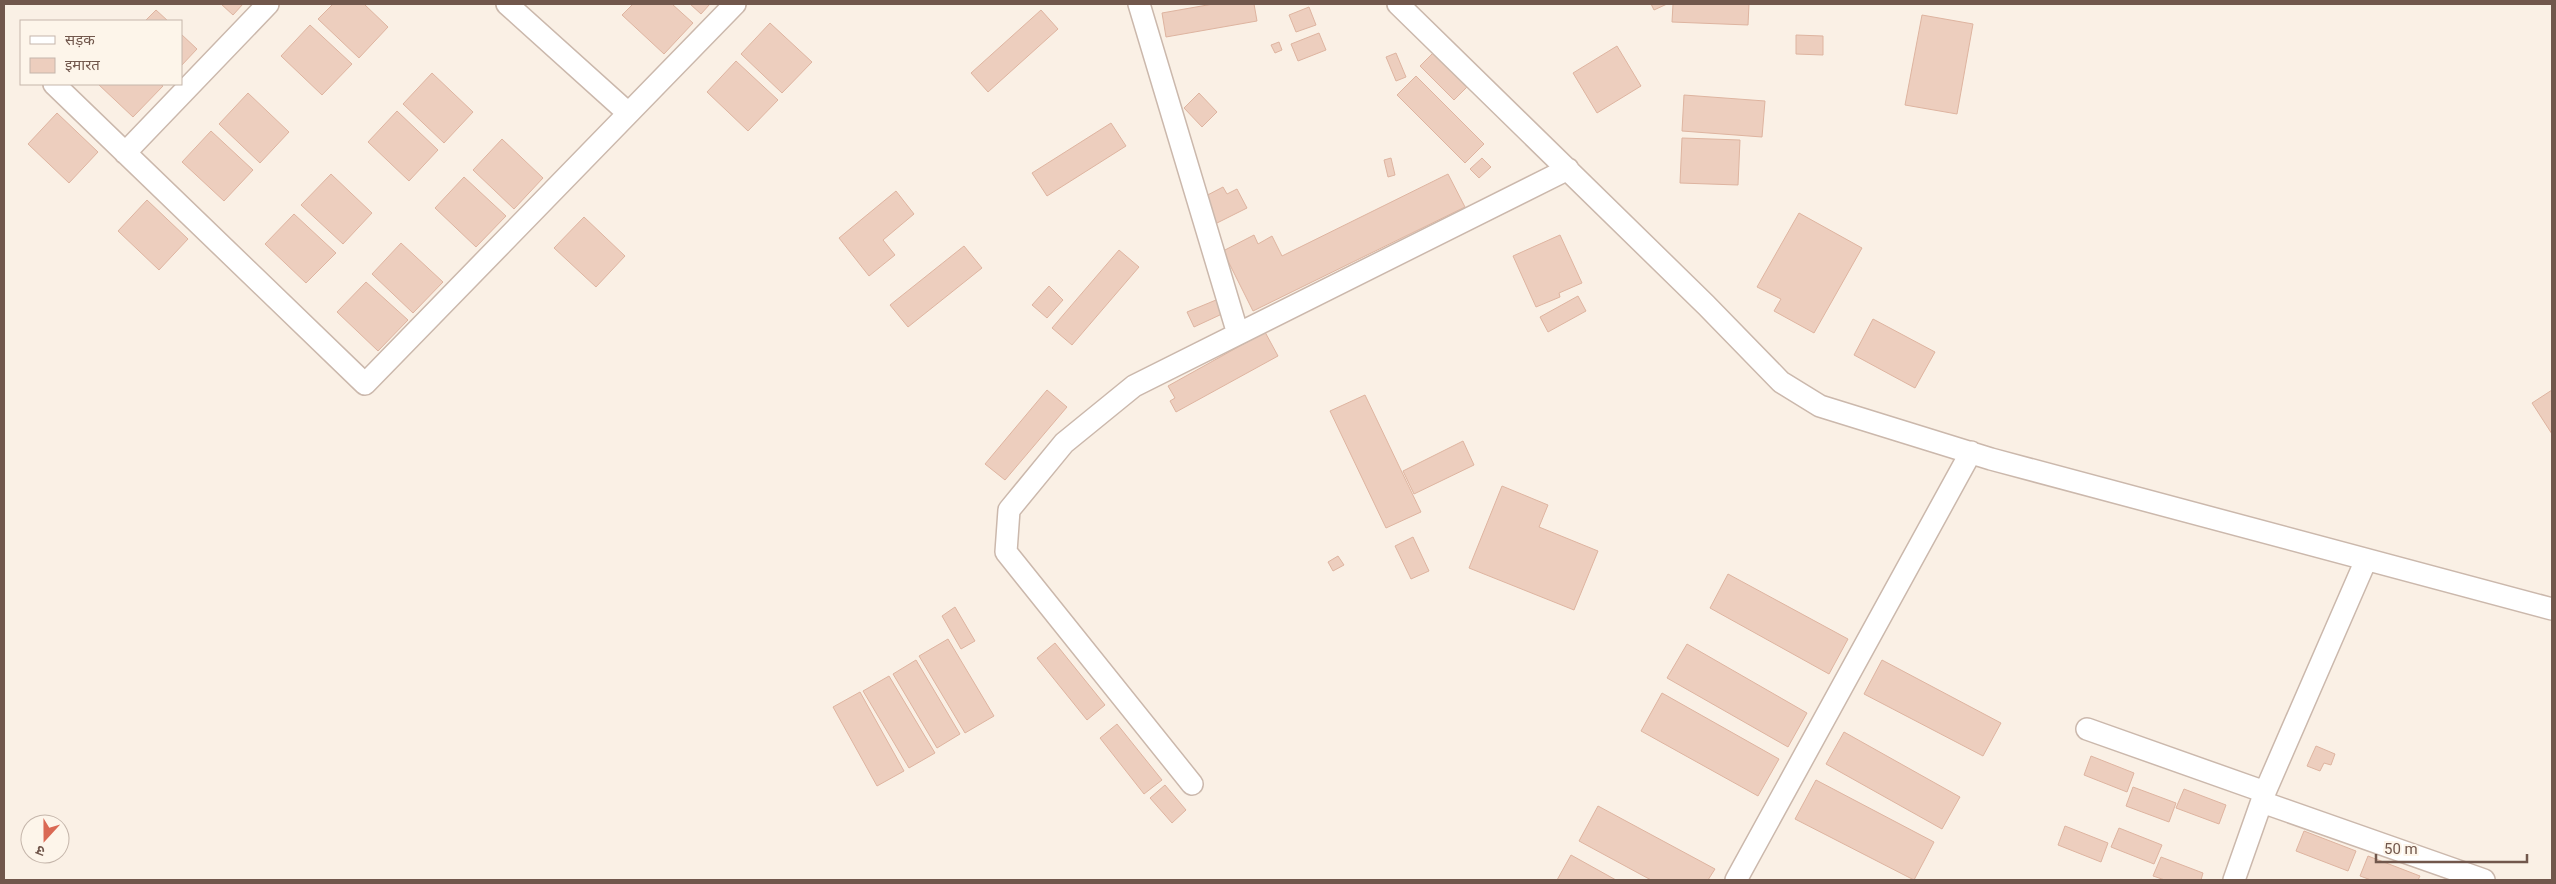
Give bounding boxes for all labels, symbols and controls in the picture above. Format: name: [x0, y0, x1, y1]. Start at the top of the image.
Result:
legend: [20, 20, 182, 85]
text: सड़क: [65, 31, 95, 49]
text: इमारत: [65, 56, 100, 74]
north arrow: [20, 814, 70, 864]
scale bar: [2376, 832, 2527, 864]
text: 50 m: [2384, 840, 2418, 858]
text: उ: [33, 842, 47, 860]

